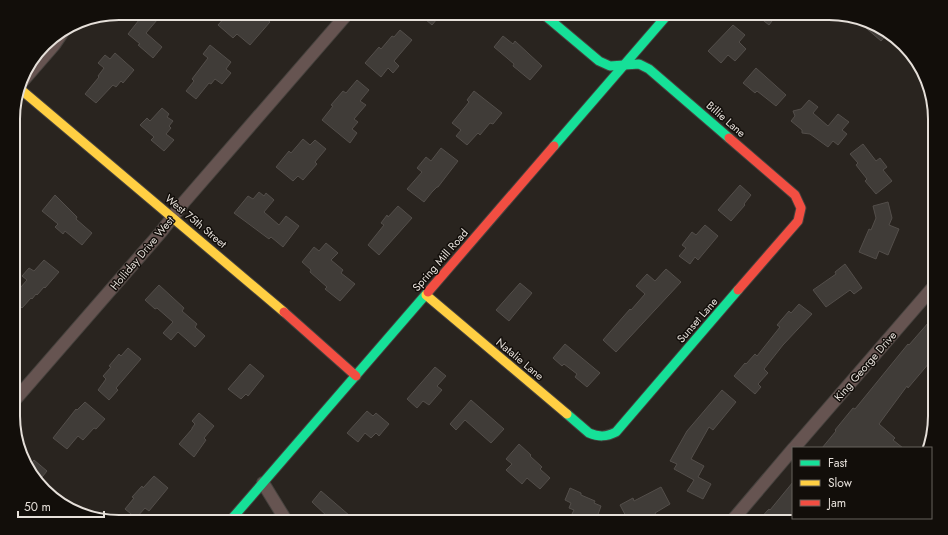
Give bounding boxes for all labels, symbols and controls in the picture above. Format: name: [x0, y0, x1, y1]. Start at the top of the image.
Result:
street label: Billie Lane: [703, 97, 749, 141]
street label: West 75th Street: [162, 190, 231, 252]
street label: Holliday Drive West: [106, 212, 178, 293]
street label: Spring Mill Road: [408, 225, 472, 295]
street label: Sunset Lane: [673, 294, 721, 346]
street label: King George Drive: [830, 327, 900, 404]
street label: Natalie Lane: [493, 334, 548, 384]
legend: [792, 447, 932, 519]
text: Fast: [828, 454, 847, 472]
text: Slow: [828, 474, 853, 492]
scale bar: [18, 493, 104, 519]
text: Jam: [826, 494, 846, 512]
text: 50 m: [24, 498, 51, 516]

